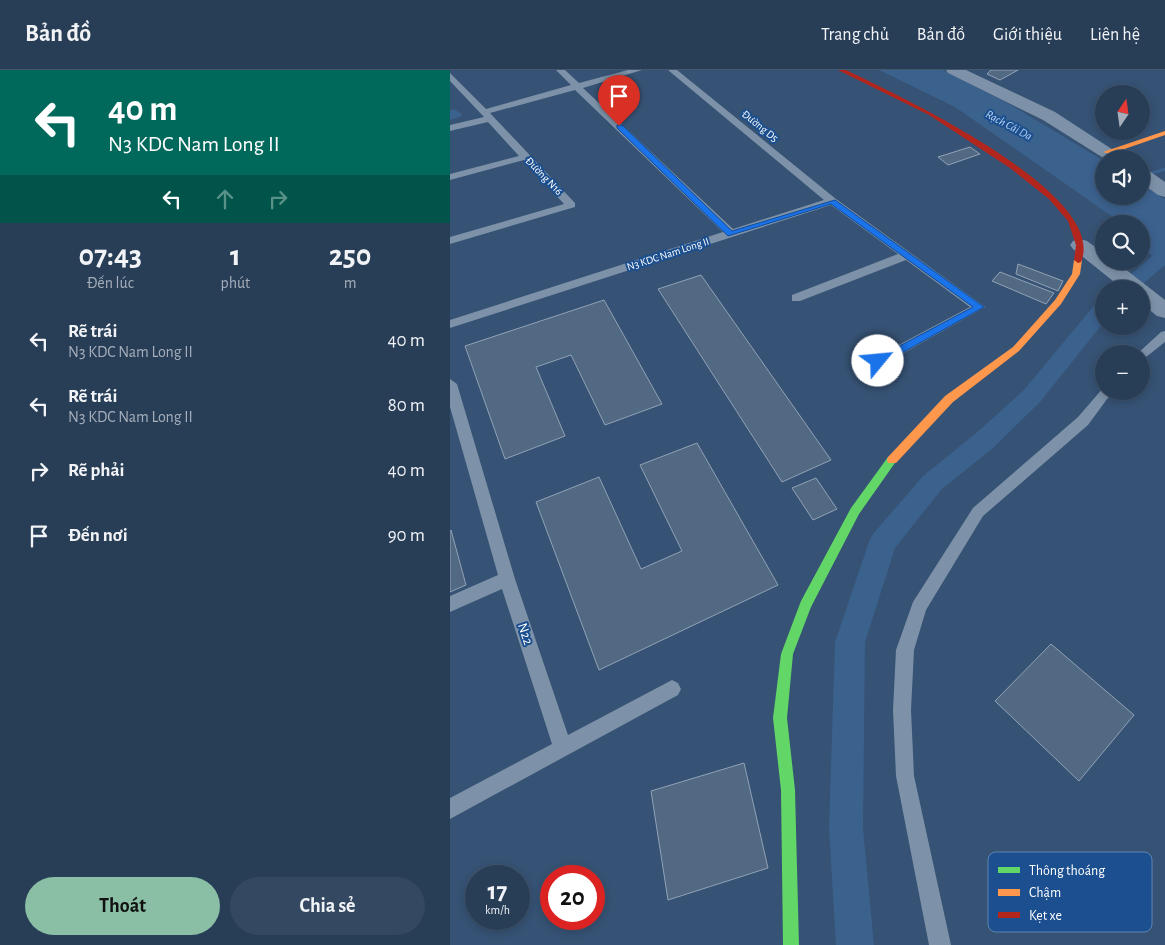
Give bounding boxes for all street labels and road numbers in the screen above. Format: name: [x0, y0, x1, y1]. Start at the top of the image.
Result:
street label: Đường D5: [740, 108, 781, 144]
street label: Đường N16: [523, 155, 565, 197]
street label: N3 KDC Nam Long II: [625, 236, 711, 272]
street label: N22: [515, 621, 535, 647]

